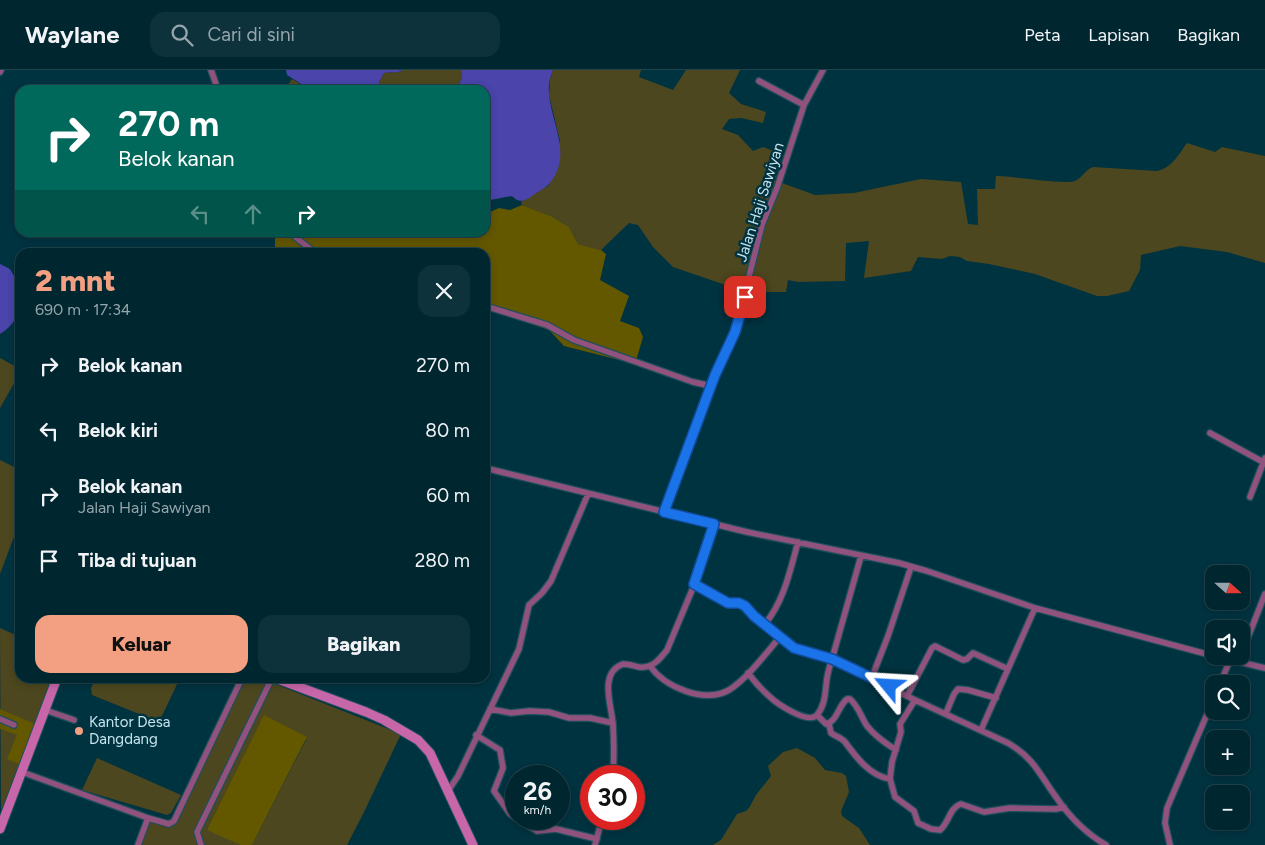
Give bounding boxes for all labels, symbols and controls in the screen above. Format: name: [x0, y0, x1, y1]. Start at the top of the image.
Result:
search box: [150, 12, 500, 57]
text: Waylane: [25, 20, 120, 49]
icon: search: [168, 21, 196, 49]
text: Cari di sini: [208, 23, 295, 46]
text: Peta: [1024, 24, 1060, 46]
text: Lapisan: [1088, 24, 1149, 46]
text: Bagikan: [1177, 24, 1240, 46]
text: 270 m: [118, 103, 219, 145]
icon: right: [35, 105, 100, 170]
street label: Jalan Haji Sawiyan: [732, 140, 788, 264]
text: Belok kanan: [118, 145, 235, 172]
icon: left: [186, 200, 214, 228]
icon: ahead: [239, 200, 267, 228]
icon: right: [292, 200, 320, 228]
text: 2 mnt: [35, 262, 116, 299]
button: close: [418, 265, 470, 317]
pin: [724, 276, 766, 318]
icon: arrive: [731, 283, 759, 311]
text: 690 m · 17:34: [35, 300, 131, 319]
icon: right: [35, 352, 63, 380]
text: Belok kanan: [78, 354, 182, 377]
text: 270 m: [416, 354, 470, 377]
icon: left: [35, 417, 63, 445]
text: Belok kiri: [78, 419, 158, 442]
text: 80 m: [425, 419, 470, 442]
text: Belok kanan: [78, 475, 182, 498]
icon: right: [35, 482, 63, 510]
text: 60 m: [426, 484, 470, 507]
text: Jalan Haji Sawiyan: [78, 498, 211, 517]
icon: arrive: [35, 547, 63, 575]
text: Tiba di tujuan: [78, 549, 197, 572]
text: 280 m: [415, 549, 470, 572]
north arrow: [1205, 565, 1250, 610]
map controls: [1205, 565, 1250, 830]
button: Keluar: [35, 615, 248, 673]
button: Bagikan: [258, 615, 470, 673]
button: sound: [1205, 620, 1250, 665]
position arrow: [862, 659, 914, 711]
button: search: [1205, 675, 1250, 720]
place label: Kantor Desa Dangdang: [89, 713, 170, 748]
marker: Kantor Desa Dangdang: [73, 725, 85, 737]
button: +: [1205, 730, 1250, 775]
speed limit sign: 30: [580, 765, 645, 830]
text: 26: [523, 776, 552, 806]
button: −: [1205, 785, 1250, 830]
text: km/h: [524, 803, 551, 817]

